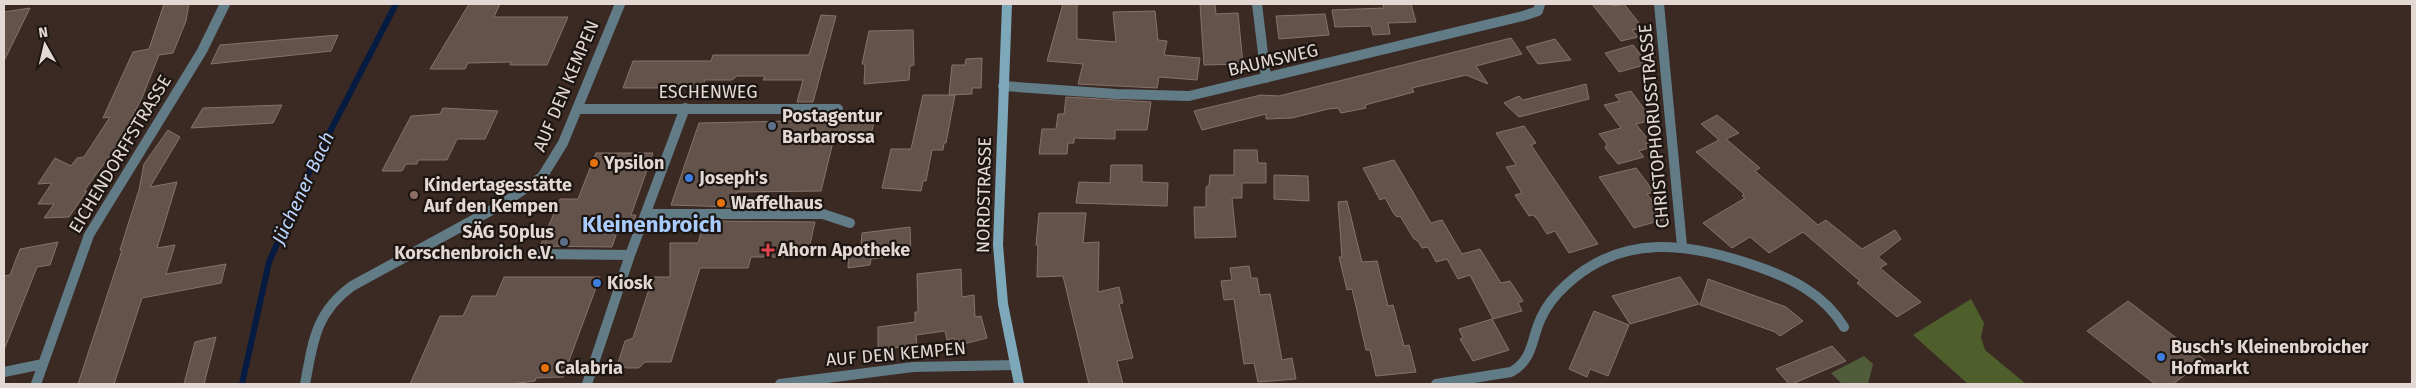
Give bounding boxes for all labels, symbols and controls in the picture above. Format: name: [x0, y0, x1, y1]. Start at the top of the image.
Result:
street label: AUF DEN KEMPEN: [528, 17, 604, 155]
north arrow: [20, 20, 70, 70]
street label: CHRISTOPHORUSSTRASSE: [1634, 23, 1674, 229]
text: N: [37, 24, 49, 42]
street label: BAUMSWEG: [1226, 39, 1320, 81]
street label: EICHENDORFFSTRASSE: [64, 71, 176, 237]
street label: ESCHENWEG: [658, 81, 758, 103]
place label: Postagentur Barbarossa: [782, 105, 883, 148]
marker: Postagentur Barbarossa: [766, 120, 778, 132]
water label: Jüchener Bach: [266, 128, 339, 249]
street label: NORDSTRASSE: [972, 137, 996, 253]
place label: Ypsilon: [603, 152, 664, 174]
marker: Ypsilon: [588, 157, 600, 169]
place label: Joseph's: [698, 167, 768, 189]
marker: Joseph's: [683, 172, 695, 184]
place label: Kindertagesstätte Auf den Kempen: [423, 174, 572, 217]
marker: Kindertagesstätte Auf den Kempen: [408, 189, 420, 201]
place label: Waffelhaus: [731, 192, 823, 214]
marker: Waffelhaus: [715, 197, 727, 209]
district label: Kleinenbroich: [582, 211, 722, 238]
place label: SÄG 50plus Korschenbroich e.V.: [394, 221, 554, 264]
marker: SÄG 50plus Korschenbroich e.V.: [558, 236, 570, 248]
place label: Ahorn Apotheke: [777, 239, 910, 261]
marker: Ahorn Apotheke: [762, 244, 774, 256]
place label: Kiosk: [607, 272, 654, 294]
marker: Kiosk: [591, 277, 603, 289]
place label: Busch's Kleinenbroicher Hofmarkt: [2171, 336, 2369, 379]
street label: AUF DEN KEMPEN: [825, 337, 967, 371]
marker: Busch's Kleinenbroicher Hofmarkt: [2155, 351, 2167, 363]
place label: Calabria: [555, 357, 623, 379]
marker: Calabria: [539, 362, 551, 374]

